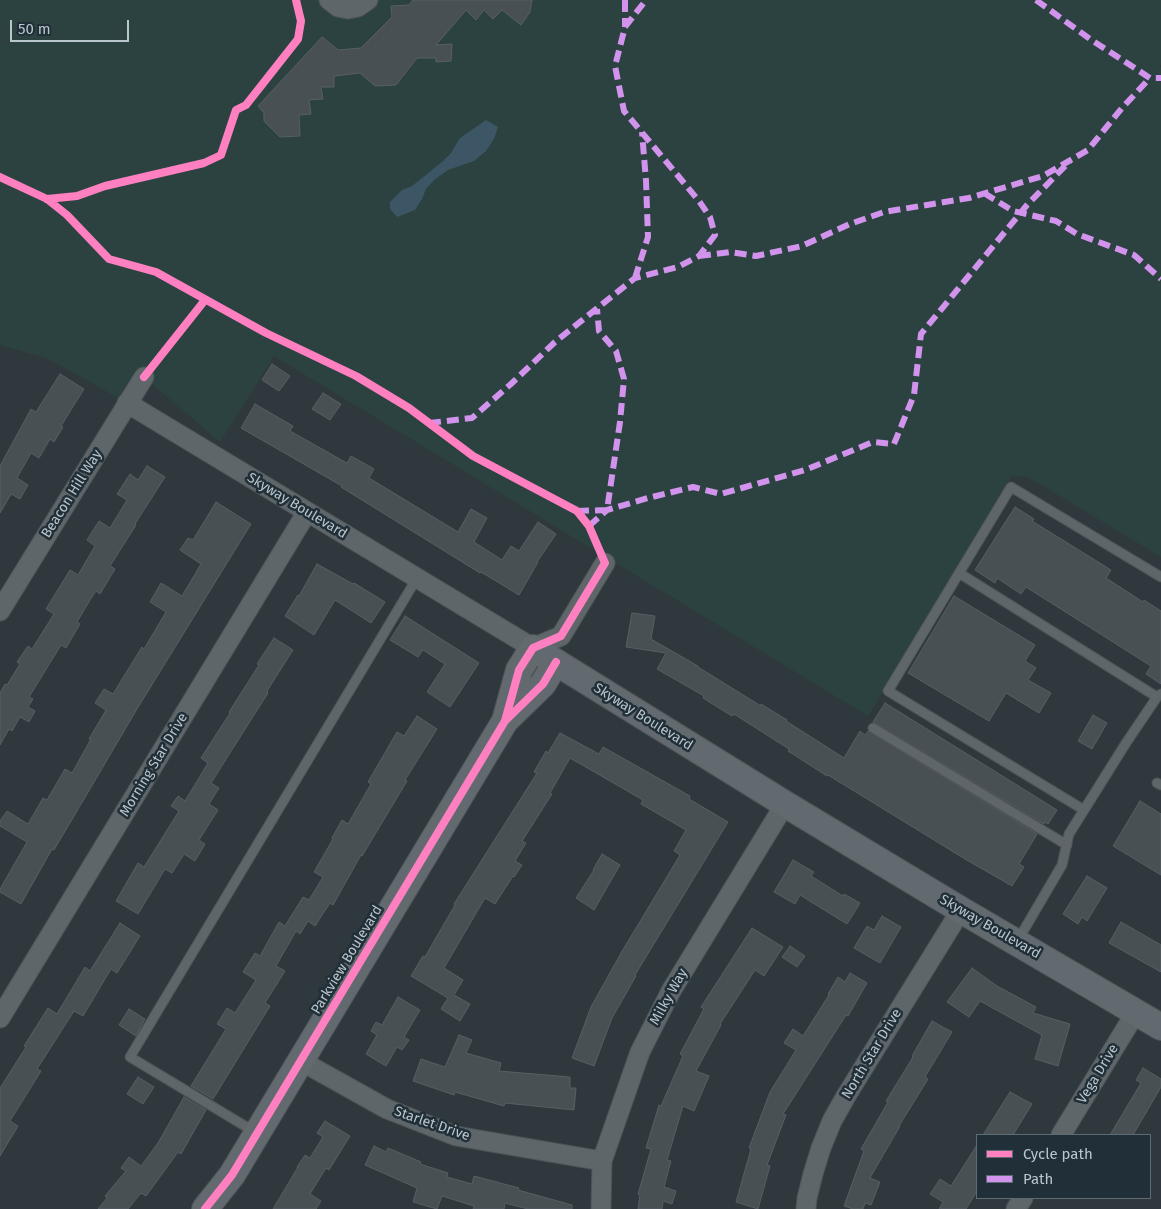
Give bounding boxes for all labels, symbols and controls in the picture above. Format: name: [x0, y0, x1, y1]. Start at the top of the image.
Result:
scale bar: [12, 10, 131, 42]
text: 50 m: [18, 20, 51, 38]
street label: Beacon Hill Way: [38, 447, 106, 541]
street label: Skyway Boulevard: [244, 470, 350, 542]
street label: Skyway Boulevard: [590, 680, 696, 754]
street label: Morning Star Drive: [116, 710, 192, 820]
street label: Skyway Boulevard: [937, 891, 1043, 963]
street label: Parkview Boulevard: [308, 903, 386, 1017]
street label: Milky Way: [647, 966, 691, 1028]
street label: North Star Drive: [838, 1006, 906, 1102]
street label: Vega Drive: [1074, 1041, 1122, 1107]
street label: Starlet Drive: [392, 1103, 472, 1145]
legend: [976, 1134, 1151, 1199]
text: Cycle path: [1023, 1145, 1093, 1163]
text: Path: [1023, 1170, 1053, 1188]

